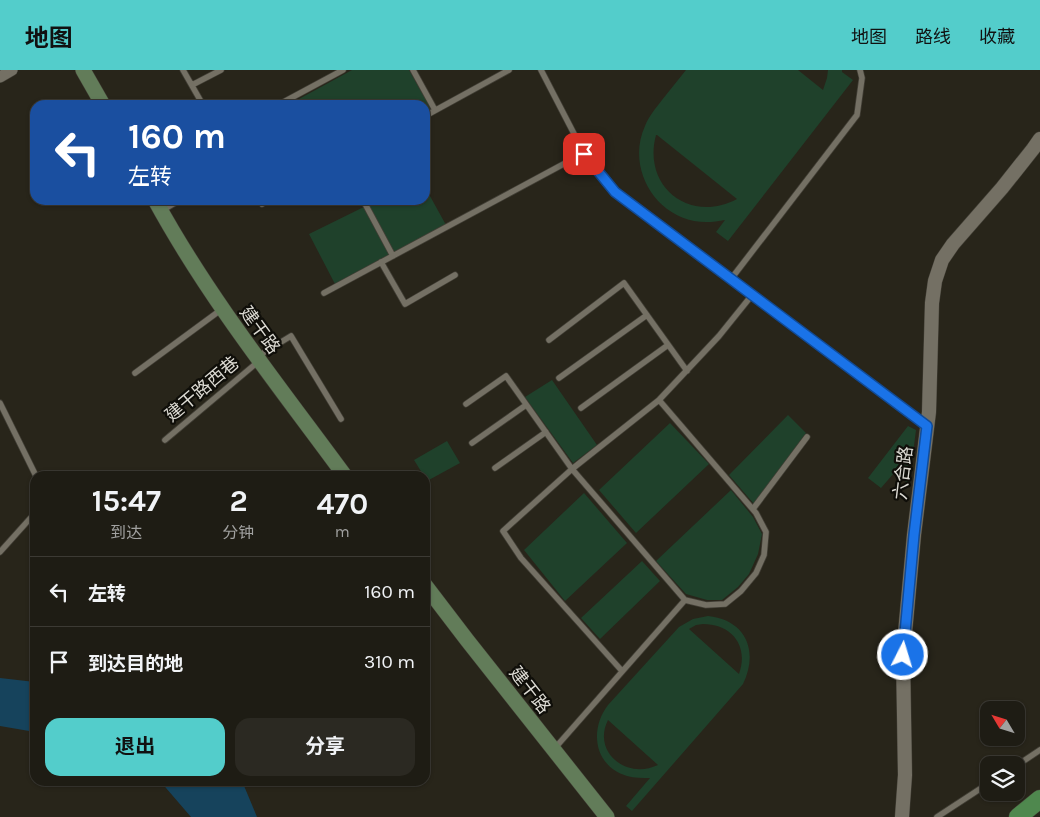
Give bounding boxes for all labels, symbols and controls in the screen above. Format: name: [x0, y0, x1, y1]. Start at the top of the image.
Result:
text: 地图: [25, 24, 73, 52]
text: 地图: [851, 26, 887, 48]
text: 路线: [915, 26, 951, 48]
text: 收藏: [979, 26, 1015, 48]
text: 160 m: [128, 116, 226, 157]
icon: left: [45, 120, 110, 185]
pin: [563, 133, 605, 175]
icon: arrive: [570, 140, 598, 168]
text: 左转: [128, 164, 172, 190]
street label: 建干路: [235, 302, 285, 358]
street label: 建干路西巷: [160, 352, 244, 426]
street label: 六合路: [889, 445, 917, 501]
text: 15:47: [92, 483, 161, 519]
text: 2: [230, 483, 248, 519]
text: 470: [316, 486, 368, 522]
text: m: [335, 522, 350, 541]
text: 到达: [110, 523, 142, 542]
text: 分钟: [223, 523, 255, 542]
icon: left: [45, 578, 73, 606]
text: 160 m: [364, 581, 415, 603]
text: 左转: [88, 583, 126, 605]
position arrow: [876, 628, 928, 680]
icon: arrive: [45, 648, 73, 676]
text: 310 m: [364, 651, 415, 673]
text: 到达目的地: [88, 653, 183, 675]
street label: 建干路: [505, 662, 555, 718]
north arrow: [980, 701, 1025, 746]
map controls: [980, 701, 1025, 801]
button: 退出: [45, 718, 225, 776]
button: 分享: [235, 718, 415, 776]
button: layers: [980, 756, 1025, 801]

